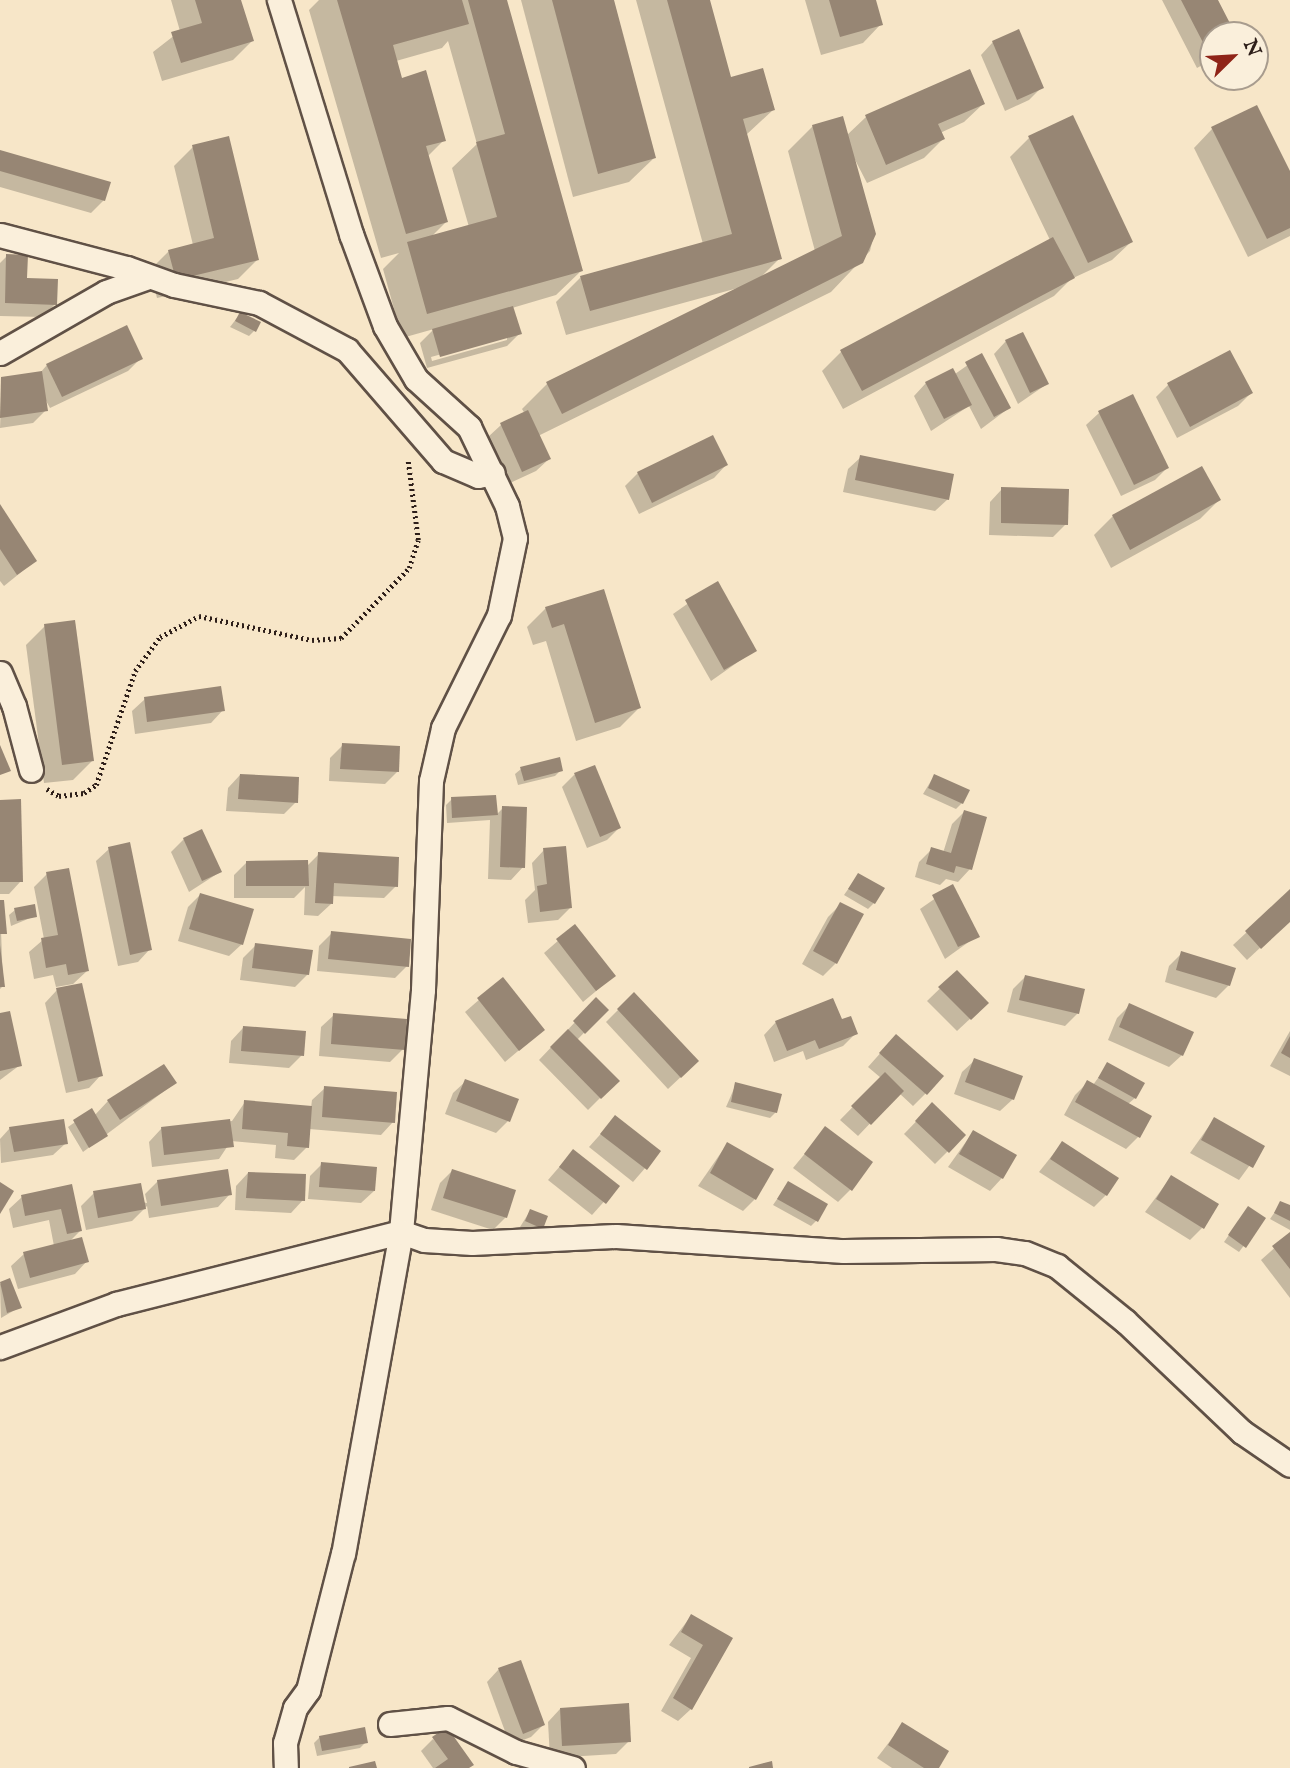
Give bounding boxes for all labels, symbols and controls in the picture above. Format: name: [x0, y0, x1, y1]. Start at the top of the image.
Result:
north arrow: [1199, 21, 1269, 91]
text: N: [1237, 36, 1266, 61]

